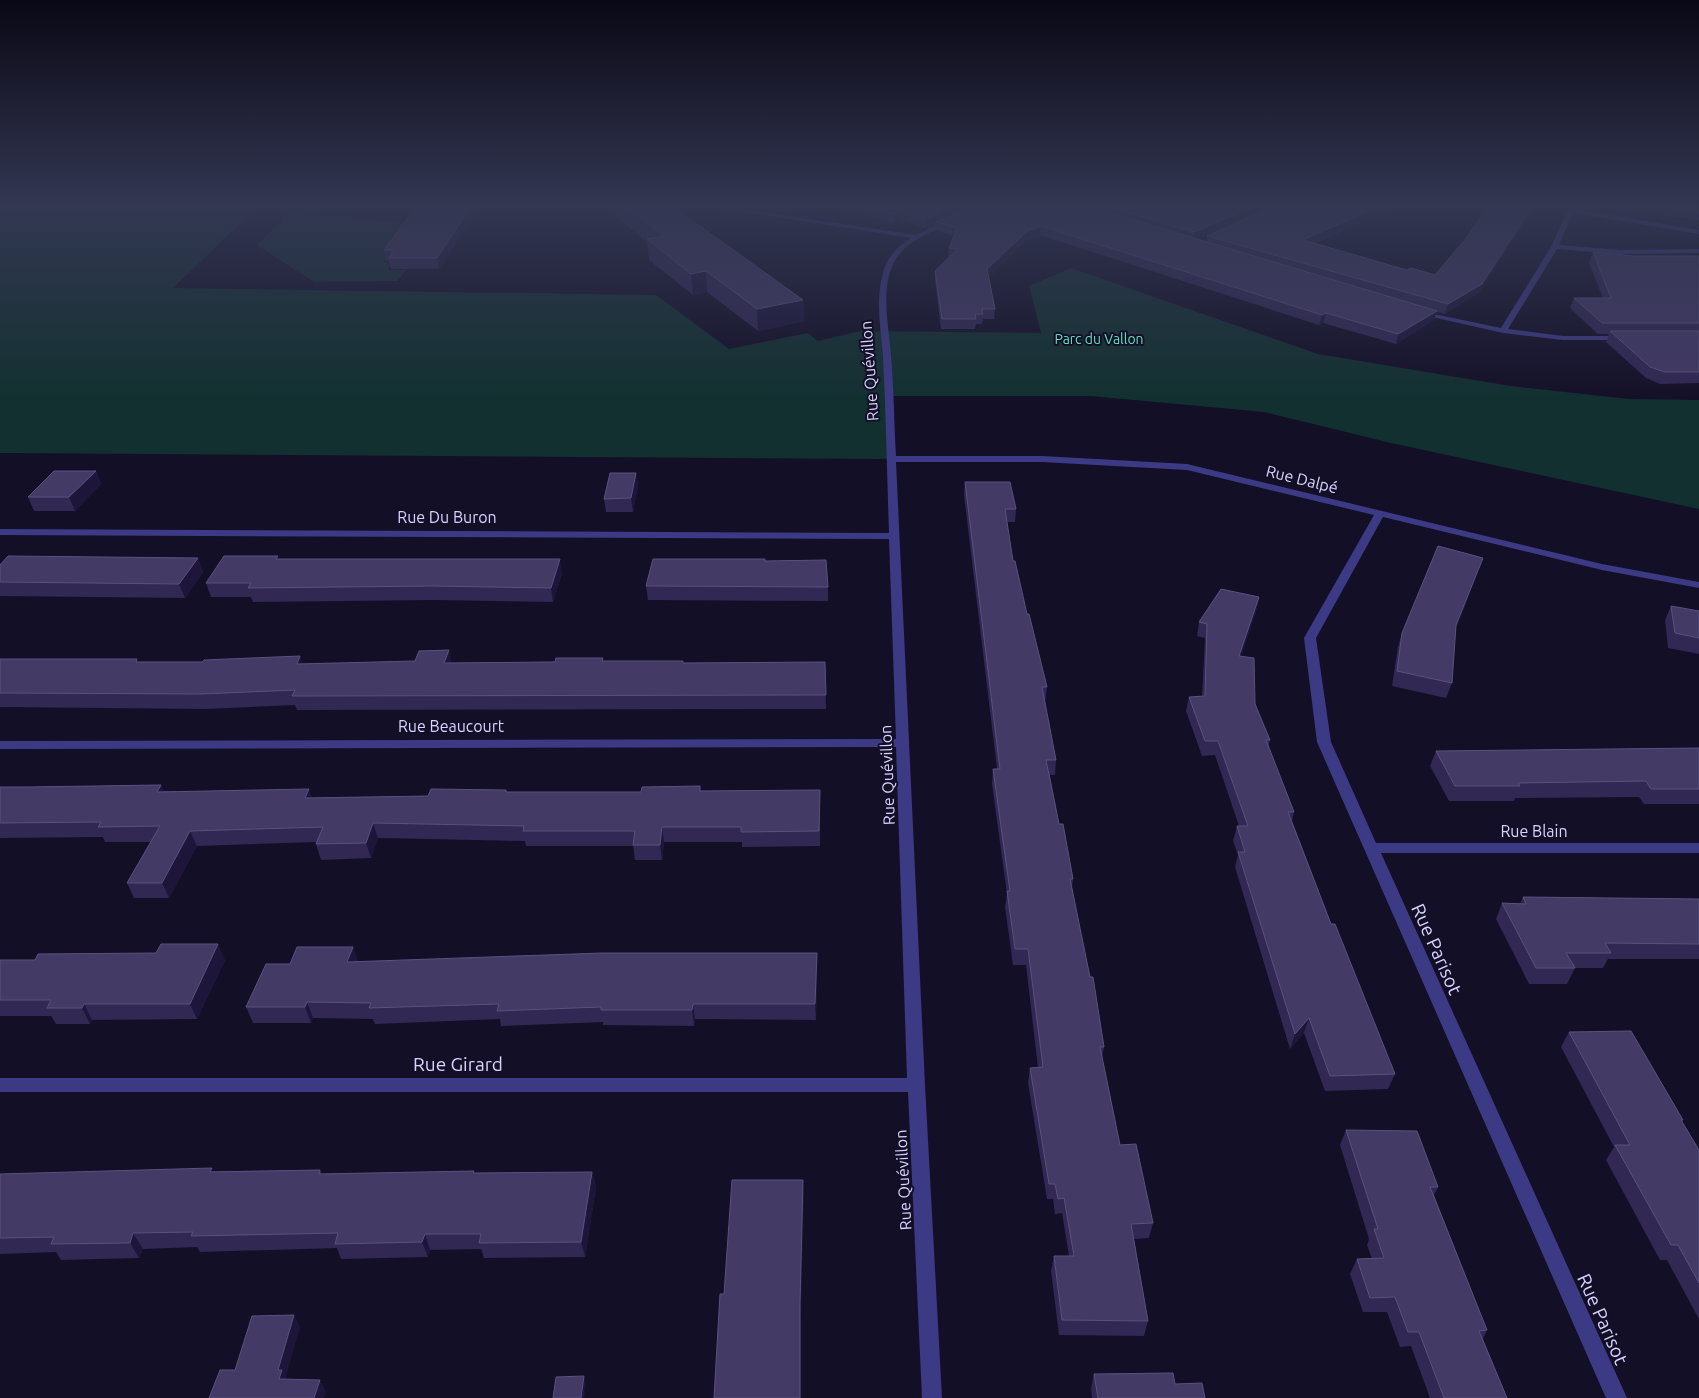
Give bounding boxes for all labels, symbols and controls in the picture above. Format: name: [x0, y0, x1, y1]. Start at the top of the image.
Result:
street label: Rue Quévillon: [857, 320, 881, 422]
park label: Parc du Vallon: [1054, 331, 1144, 347]
street label: Rue Dalpé: [1264, 461, 1340, 497]
street label: Rue Du Buron: [397, 508, 497, 526]
street label: Rue Beaucourt: [398, 717, 505, 735]
street label: Rue Quévillon: [876, 724, 898, 826]
street label: Rue Blain: [1500, 822, 1568, 840]
street label: Rue Parisot: [1407, 900, 1467, 998]
street label: Rue Girard: [413, 1053, 503, 1075]
street label: Rue Quévillon: [891, 1129, 915, 1231]
street label: Rue Parisot: [1573, 1270, 1633, 1368]

